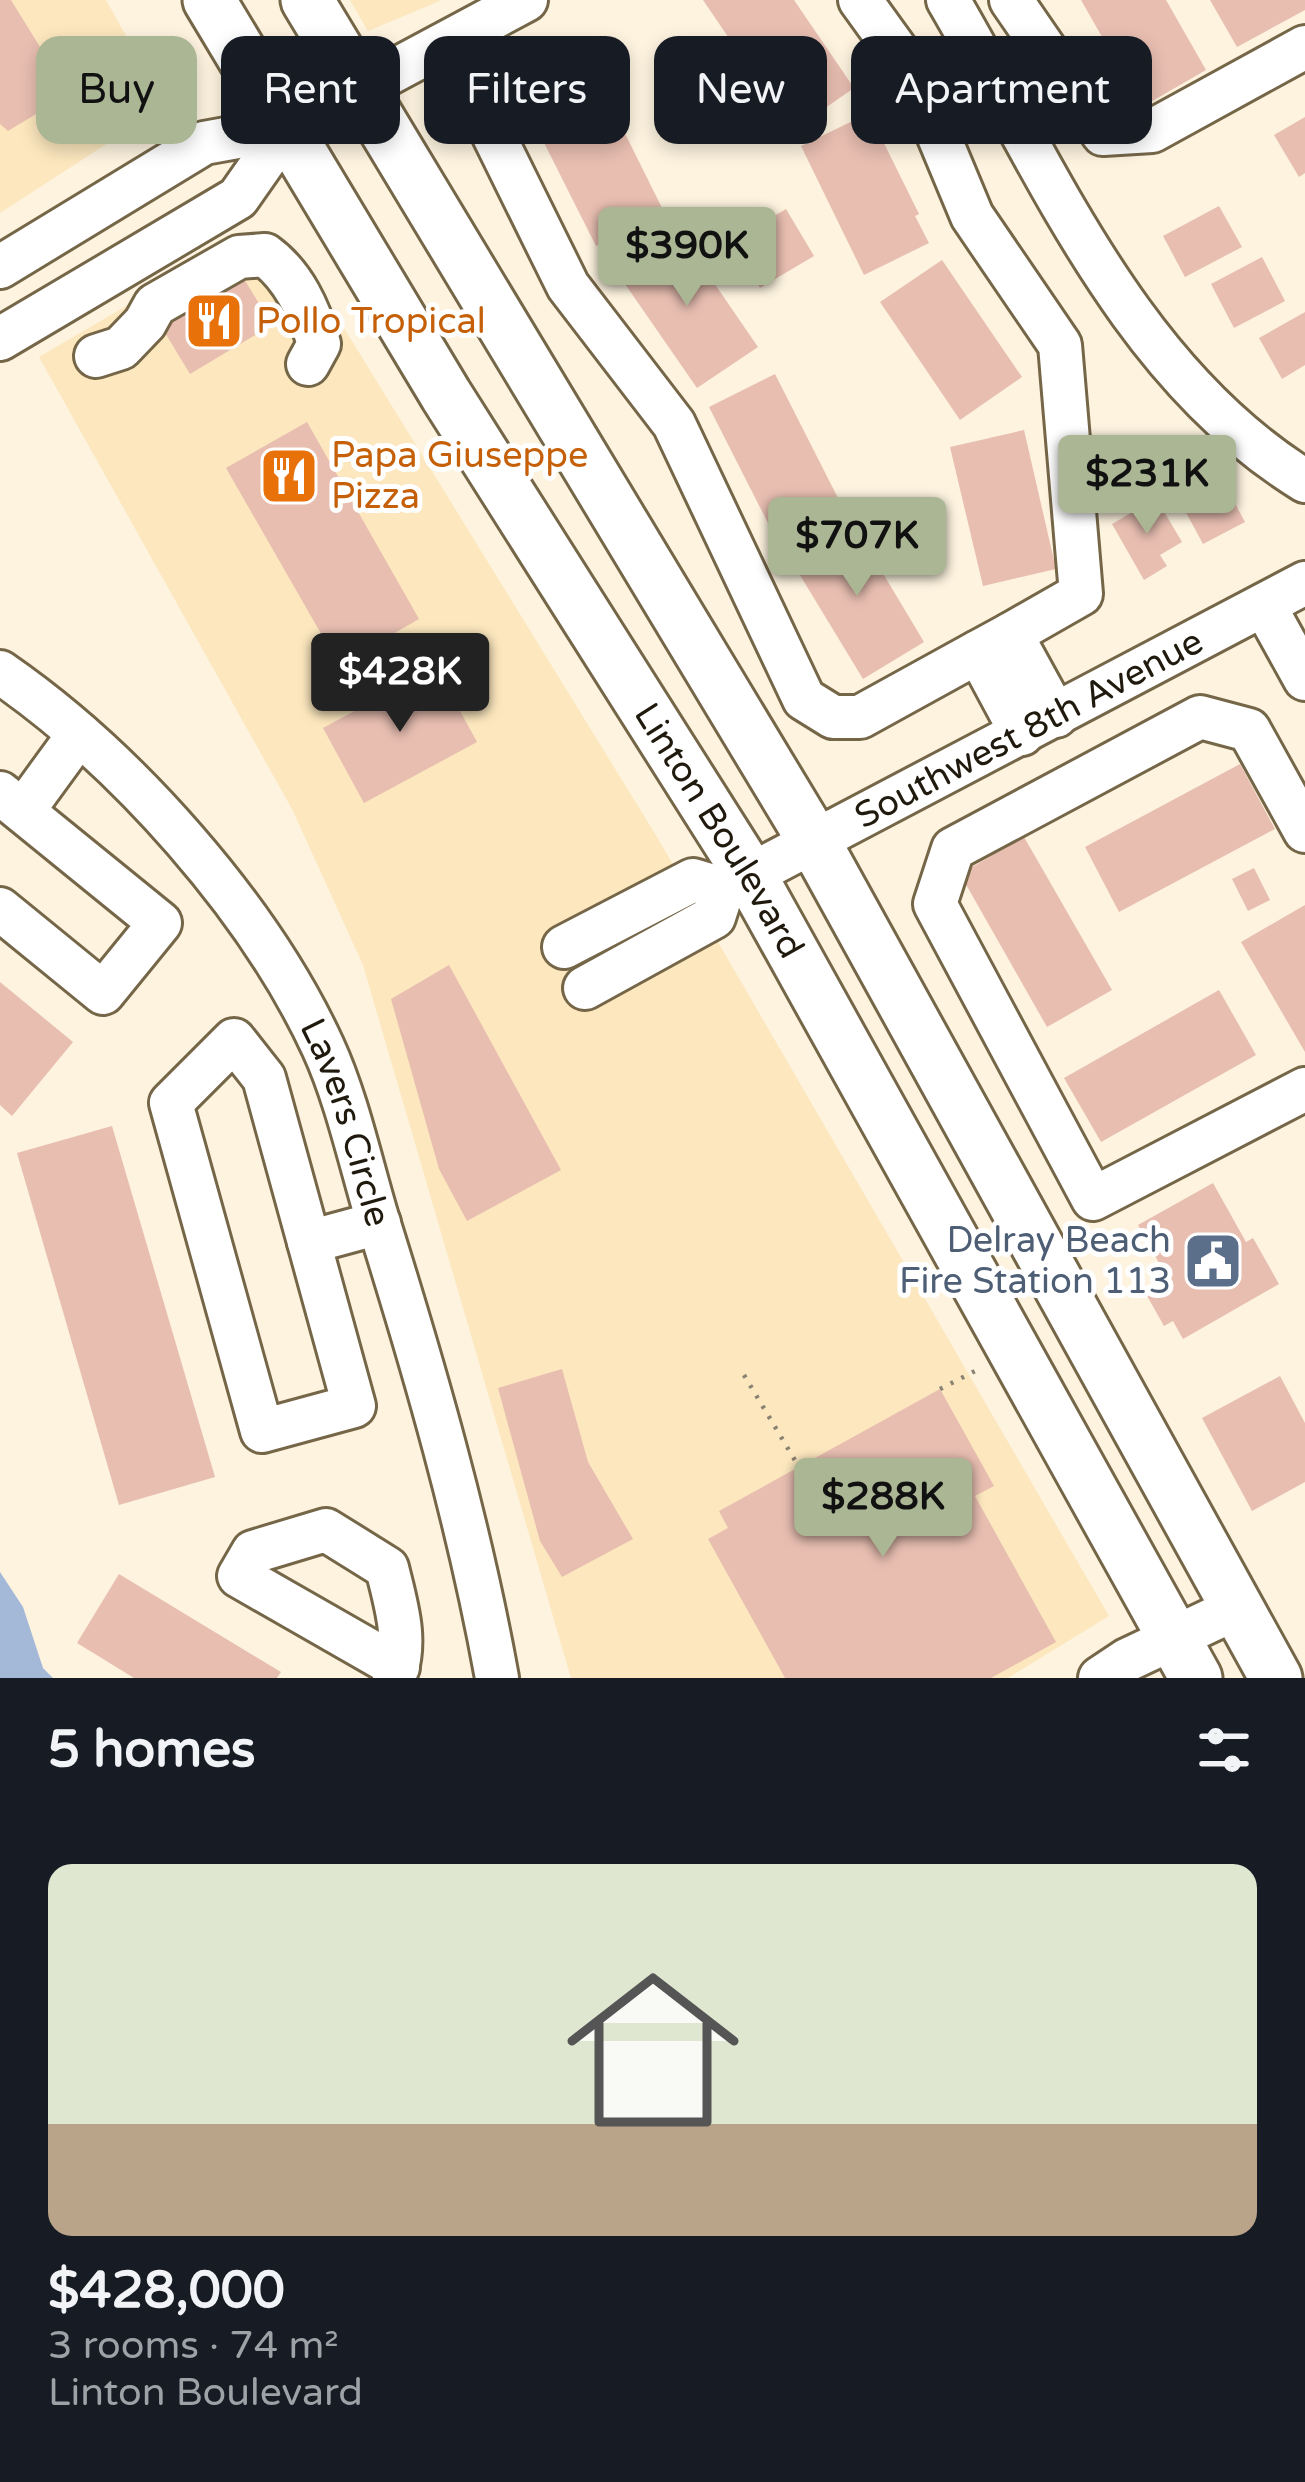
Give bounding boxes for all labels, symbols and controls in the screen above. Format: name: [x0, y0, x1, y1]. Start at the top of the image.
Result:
chip: Buy: [36, 36, 197, 144]
chip: Rent: [221, 36, 400, 144]
chip: Filters: [424, 36, 630, 144]
chip: New: [654, 36, 827, 144]
chip: Apartment: [851, 36, 1152, 144]
pin: $390K: [603, 207, 771, 309]
text: $390K: [625, 222, 749, 269]
restaurant icon: Pollo Tropical: [183, 290, 245, 352]
place label: Pollo Tropical: [256, 300, 486, 343]
place label: Papa Giuseppe Pizza: [331, 434, 588, 518]
pin: $231K: [1063, 435, 1231, 537]
restaurant icon: Papa Giuseppe Pizza: [258, 445, 320, 507]
text: $231K: [1085, 450, 1209, 497]
pin: $707K: [773, 497, 941, 599]
text: $707K: [795, 512, 919, 559]
street label: Southwest 8th Avenue: [847, 619, 1210, 837]
pin: $428K: [316, 633, 484, 735]
text: $428K: [338, 648, 462, 695]
street label: Linton Boulevard: [625, 695, 813, 965]
street label: Lavers Circle: [291, 1011, 400, 1231]
place label: Delray Beach Fire Station 113: [899, 1219, 1171, 1303]
public building icon: Delray Beach Fire Station 113: [1182, 1230, 1244, 1292]
pin: $288K: [799, 1458, 967, 1560]
text: $288K: [821, 1473, 945, 1520]
icon: filters: [1191, 1717, 1257, 1783]
text: 5 homes: [48, 1719, 256, 1781]
icon: home: [545, 1942, 761, 2158]
text: $428,000: [48, 2260, 285, 2322]
text: 3 rooms · 74 m²: [48, 2322, 339, 2369]
text: Linton Boulevard: [48, 2369, 363, 2416]

